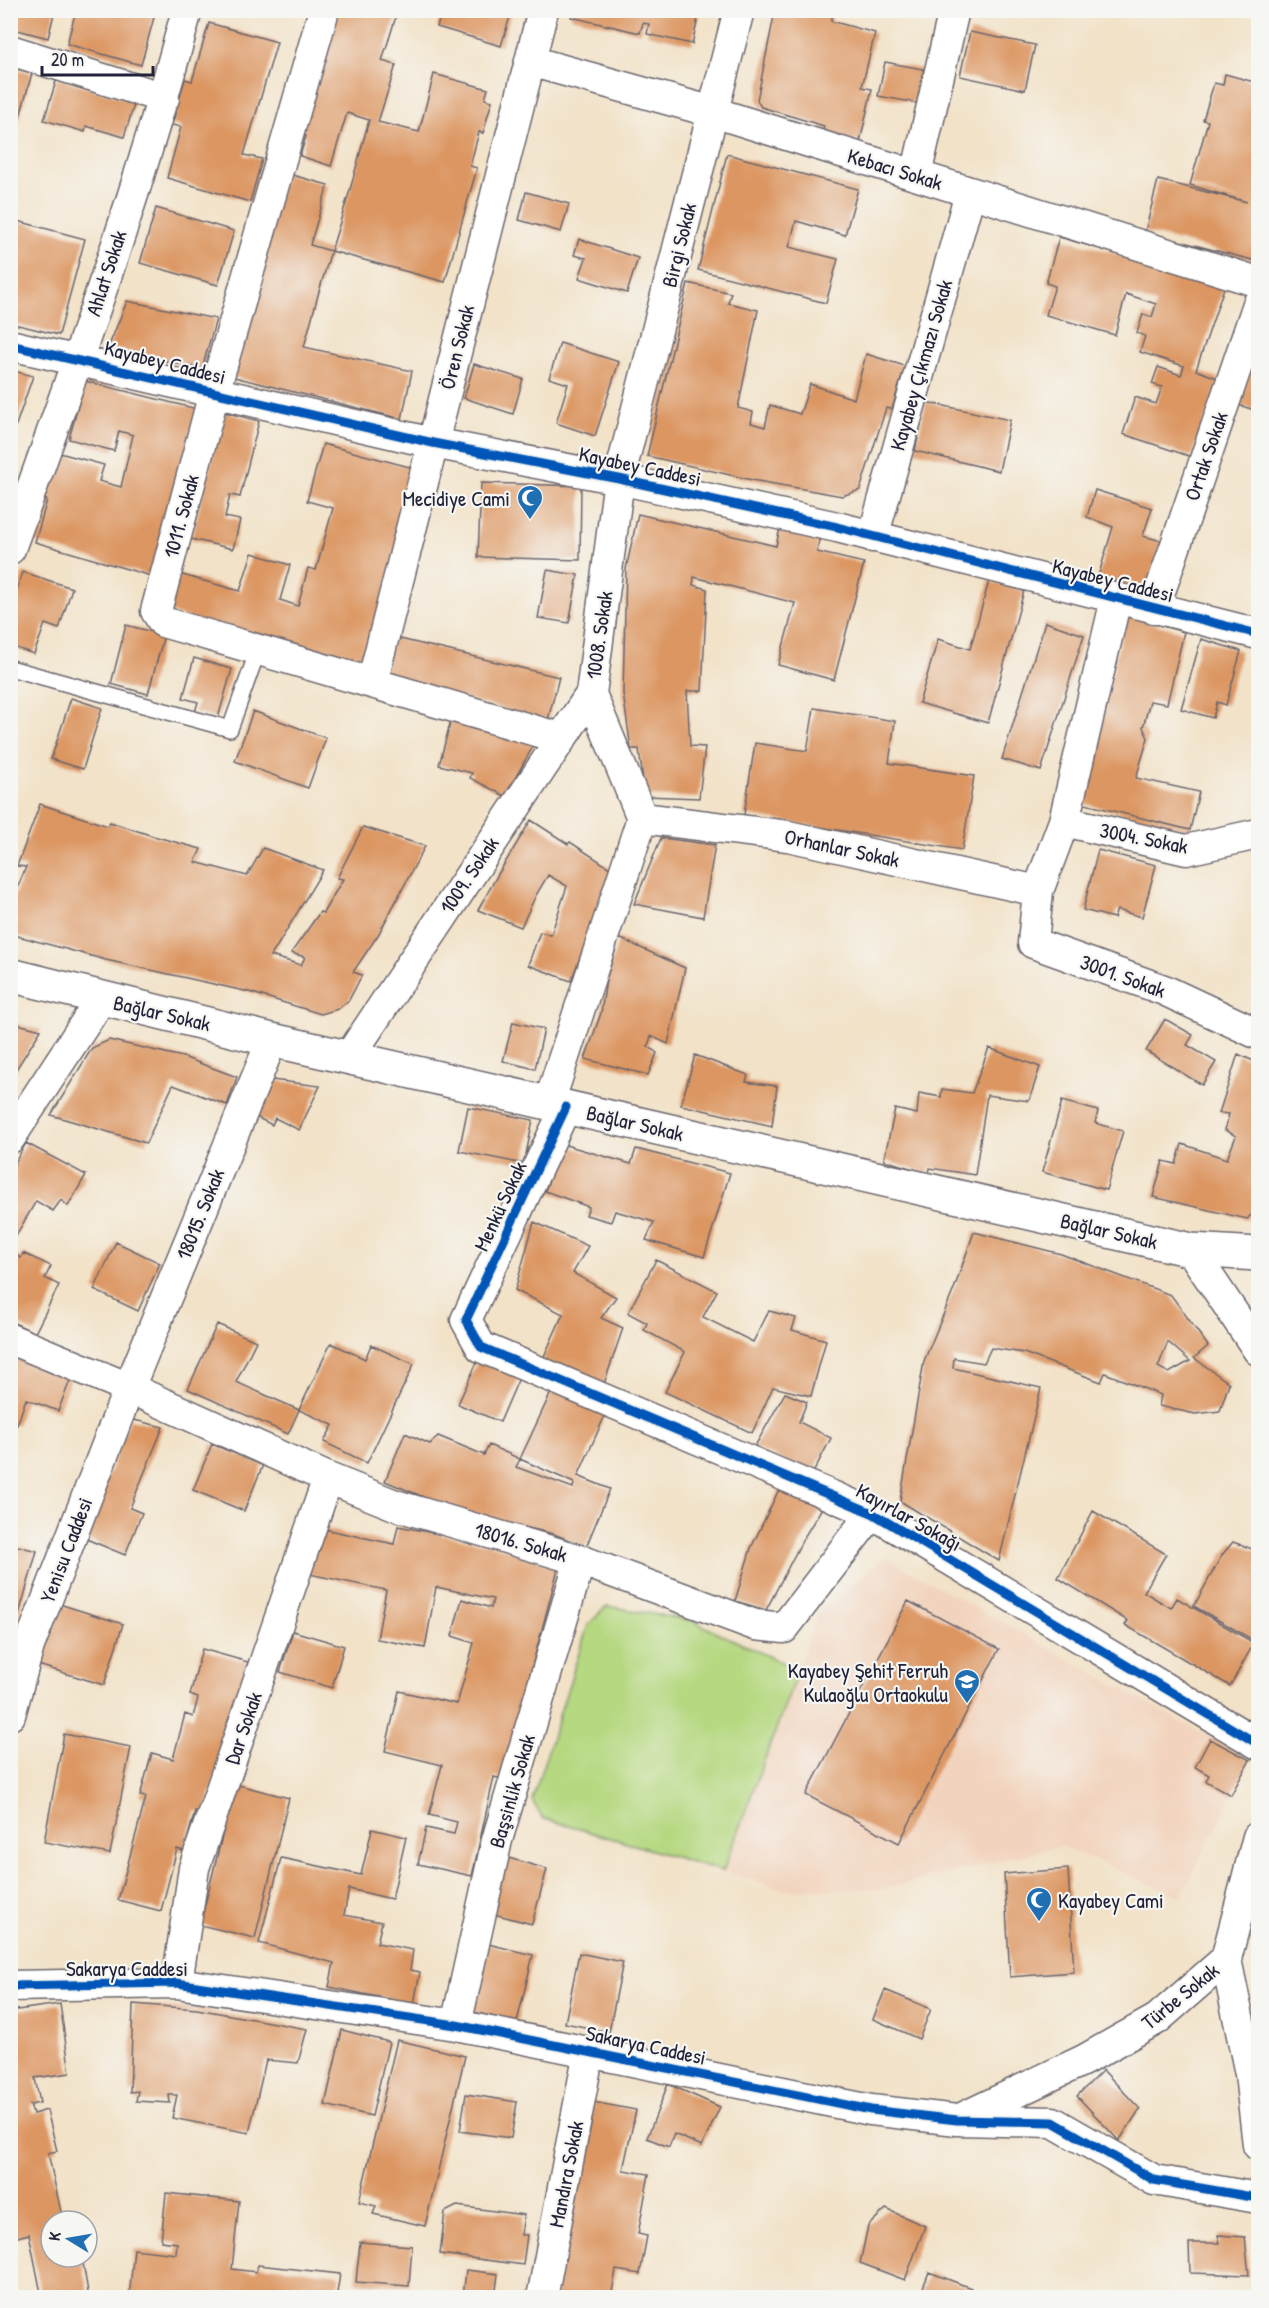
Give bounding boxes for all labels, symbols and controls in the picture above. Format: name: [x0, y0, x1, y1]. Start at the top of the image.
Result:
scale bar: [42, 39, 153, 77]
text: 20 m: [51, 47, 84, 72]
street label: Kebacı Sokak: [844, 141, 946, 197]
street label: Birgi Sokak: [655, 199, 704, 290]
street label: Ahlat Sokak: [79, 226, 134, 320]
street label: Kayabey Çıkmazı Sokak: [883, 276, 959, 454]
street label: Ören Sokak: [433, 301, 482, 392]
street label: Kayabey Caddesi: [101, 333, 229, 391]
street label: Ortak Sokak: [1177, 407, 1235, 504]
street label: Kayabey Caddesi: [576, 439, 704, 493]
street label: 1011. Sokak: [156, 471, 206, 561]
mosque icon: Mecidiye Cami: [515, 483, 545, 521]
place label: Mecidiye Cami: [403, 484, 510, 513]
street label: Kayabey Caddesi: [1049, 551, 1177, 609]
street label: 1008. Sokak: [578, 589, 620, 681]
street label: 3004. Sokak: [1097, 815, 1191, 861]
street label: Orhanlar Sokak: [782, 822, 902, 874]
street label: 1009. Sokak: [433, 830, 506, 919]
street label: 3001. Sokak: [1076, 947, 1170, 1005]
street label: Bağlar Sokak: [111, 988, 214, 1038]
street label: Bağlar Sokak: [584, 1098, 687, 1148]
street label: Menkü Sokak: [467, 1156, 534, 1256]
street label: 18015. Sokak: [169, 1164, 231, 1264]
street label: Bağlar Sokak: [1058, 1206, 1161, 1256]
street label: Kayırlar Sokağı: [851, 1476, 967, 1558]
street label: Yenisu Caddesi: [33, 1493, 99, 1607]
street label: 18016. Sokak: [471, 1515, 571, 1569]
place label: Kayabey Şehit Ferruh Kulaoğlu Ortaokulu: [788, 1656, 949, 1709]
school or university icon: Kayabey Şehit Ferruh Kulaoğlu Ortaokulu: [952, 1667, 982, 1705]
street label: Dar Sokak: [217, 1688, 269, 1768]
street label: Başsinlik Sokak: [482, 1731, 542, 1851]
mosque icon: Kayabey Cami: [1024, 1885, 1054, 1923]
place label: Kayabey Cami: [1058, 1886, 1164, 1915]
street label: Sakarya Caddesi: [66, 1954, 188, 1983]
street label: Türbe Sokak: [1135, 1956, 1225, 2036]
street label: Sakarya Caddesi: [583, 2018, 709, 2072]
street label: Mandıra Sokak: [541, 2118, 591, 2230]
north arrow: [39, 2209, 99, 2269]
text: K: [43, 2229, 66, 2242]

